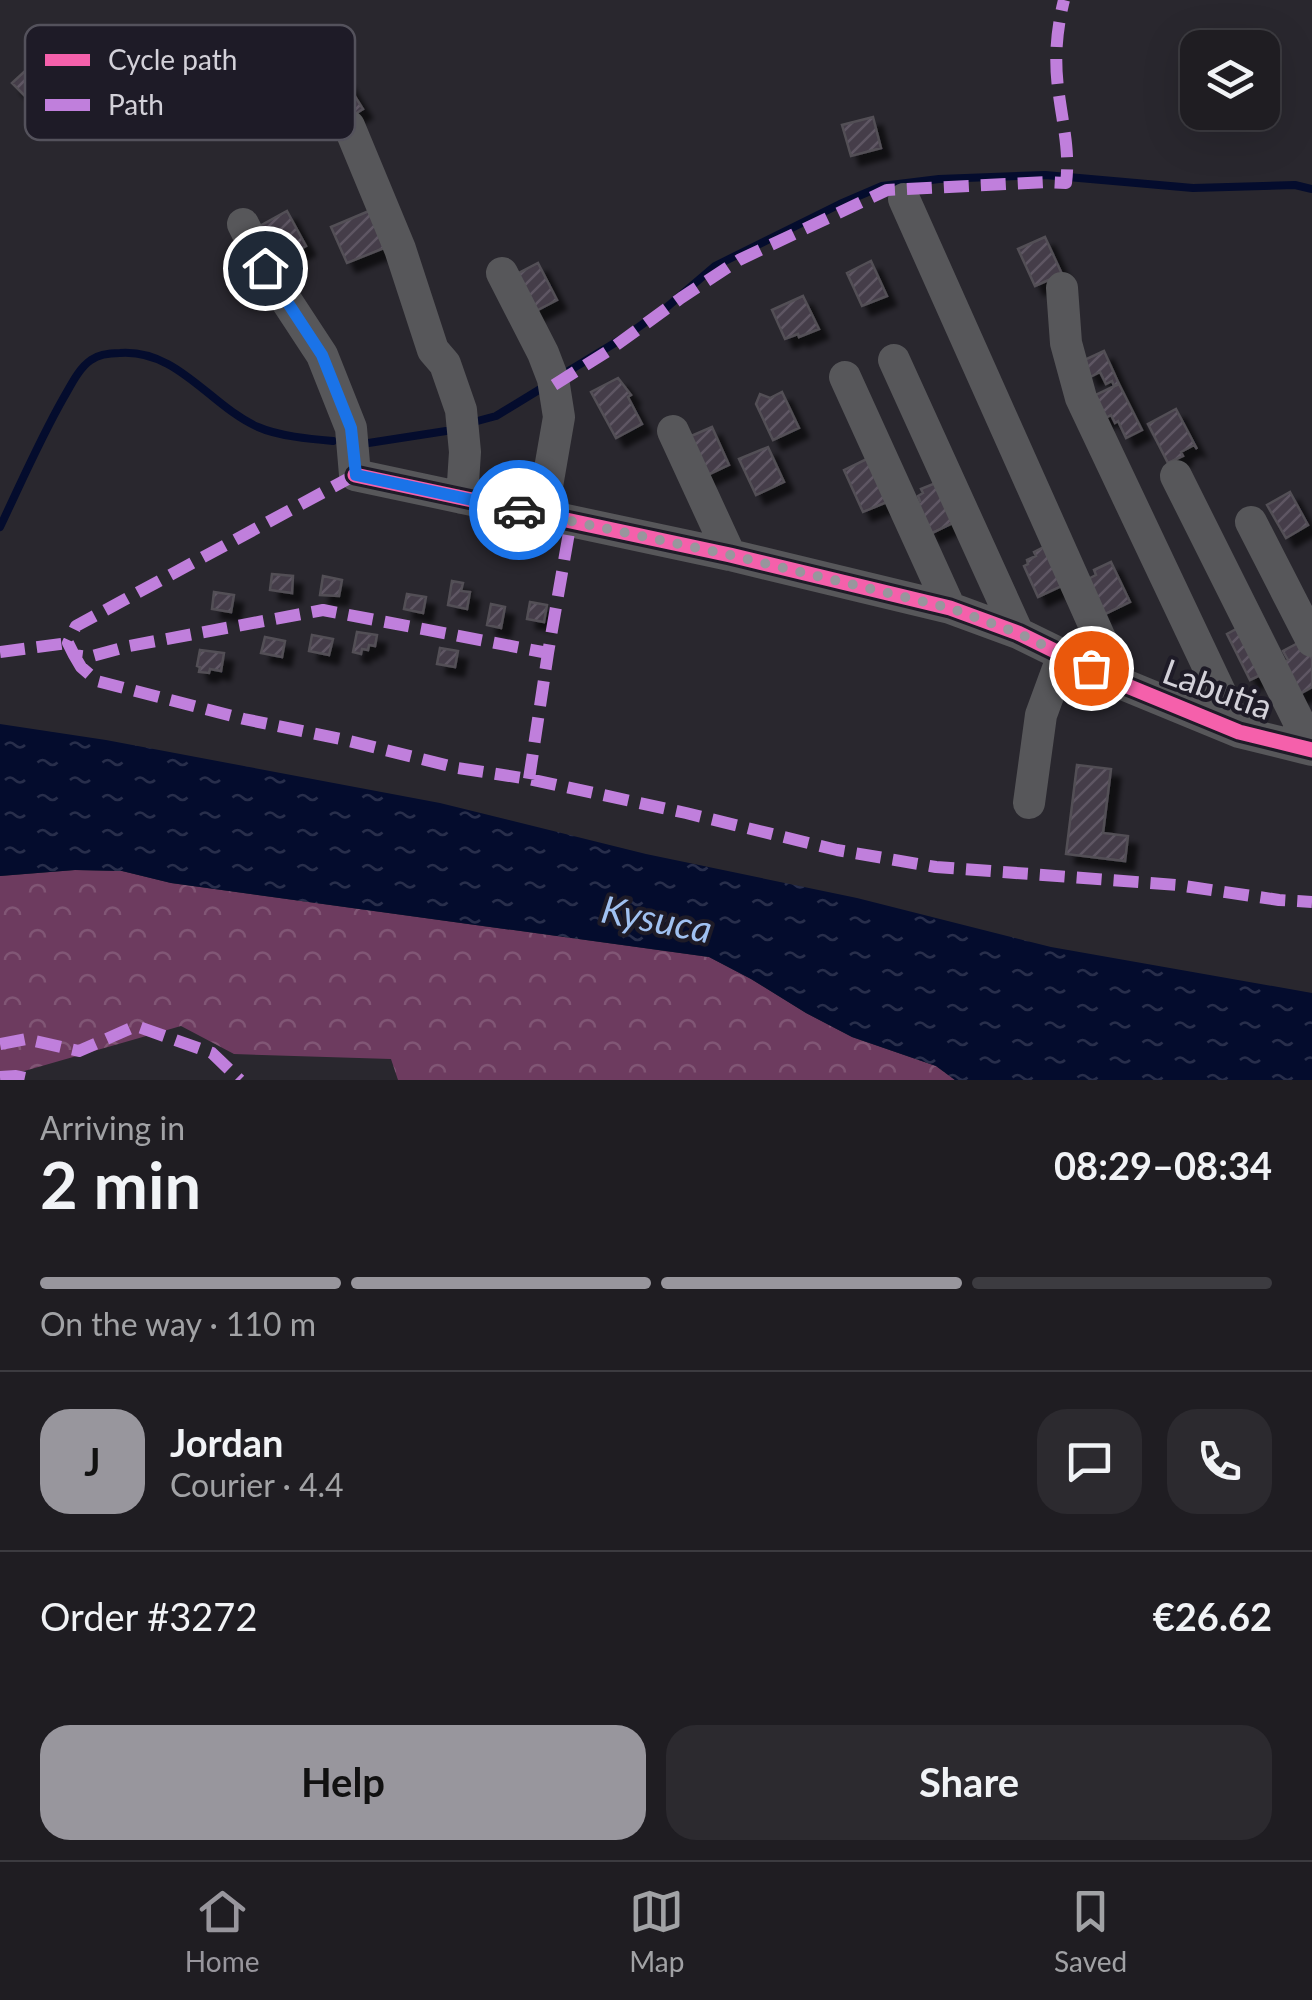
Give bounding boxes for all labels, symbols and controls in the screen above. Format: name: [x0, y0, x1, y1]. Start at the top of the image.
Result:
legend: [25, 25, 355, 140]
map controls: [1180, 30, 1280, 130]
button: layers: [1180, 30, 1280, 130]
text: Cycle path: [108, 42, 237, 76]
text: Path: [108, 87, 164, 121]
pin: [223, 226, 308, 311]
icon: home: [238, 241, 293, 296]
courier: [469, 460, 569, 560]
icon: car: [492, 483, 547, 538]
pin: [1049, 626, 1134, 711]
icon: bag: [1064, 641, 1119, 696]
street label: Labutia: [1158, 649, 1278, 727]
water label: Kysuca: [598, 885, 716, 951]
text: Arriving in: [40, 1108, 185, 1147]
text: 08:29–08:34: [1054, 1142, 1272, 1188]
text: 2 min: [40, 1145, 201, 1223]
text: On the way · 110 m: [40, 1304, 316, 1343]
button: chat: [1037, 1409, 1142, 1514]
button: phone: [1167, 1409, 1272, 1514]
text: Jordan: [170, 1419, 283, 1465]
text: J: [84, 1438, 101, 1484]
text: Courier · 4.4: [170, 1465, 344, 1504]
text: Order #3272: [40, 1593, 257, 1639]
text: €26.62: [1153, 1593, 1272, 1639]
button: Help: [40, 1725, 646, 1840]
button: Share: [666, 1725, 1272, 1840]
tab: Home: [185, 1884, 259, 1978]
tab: Map: [629, 1884, 684, 1978]
tab: Saved: [1054, 1884, 1127, 1978]

